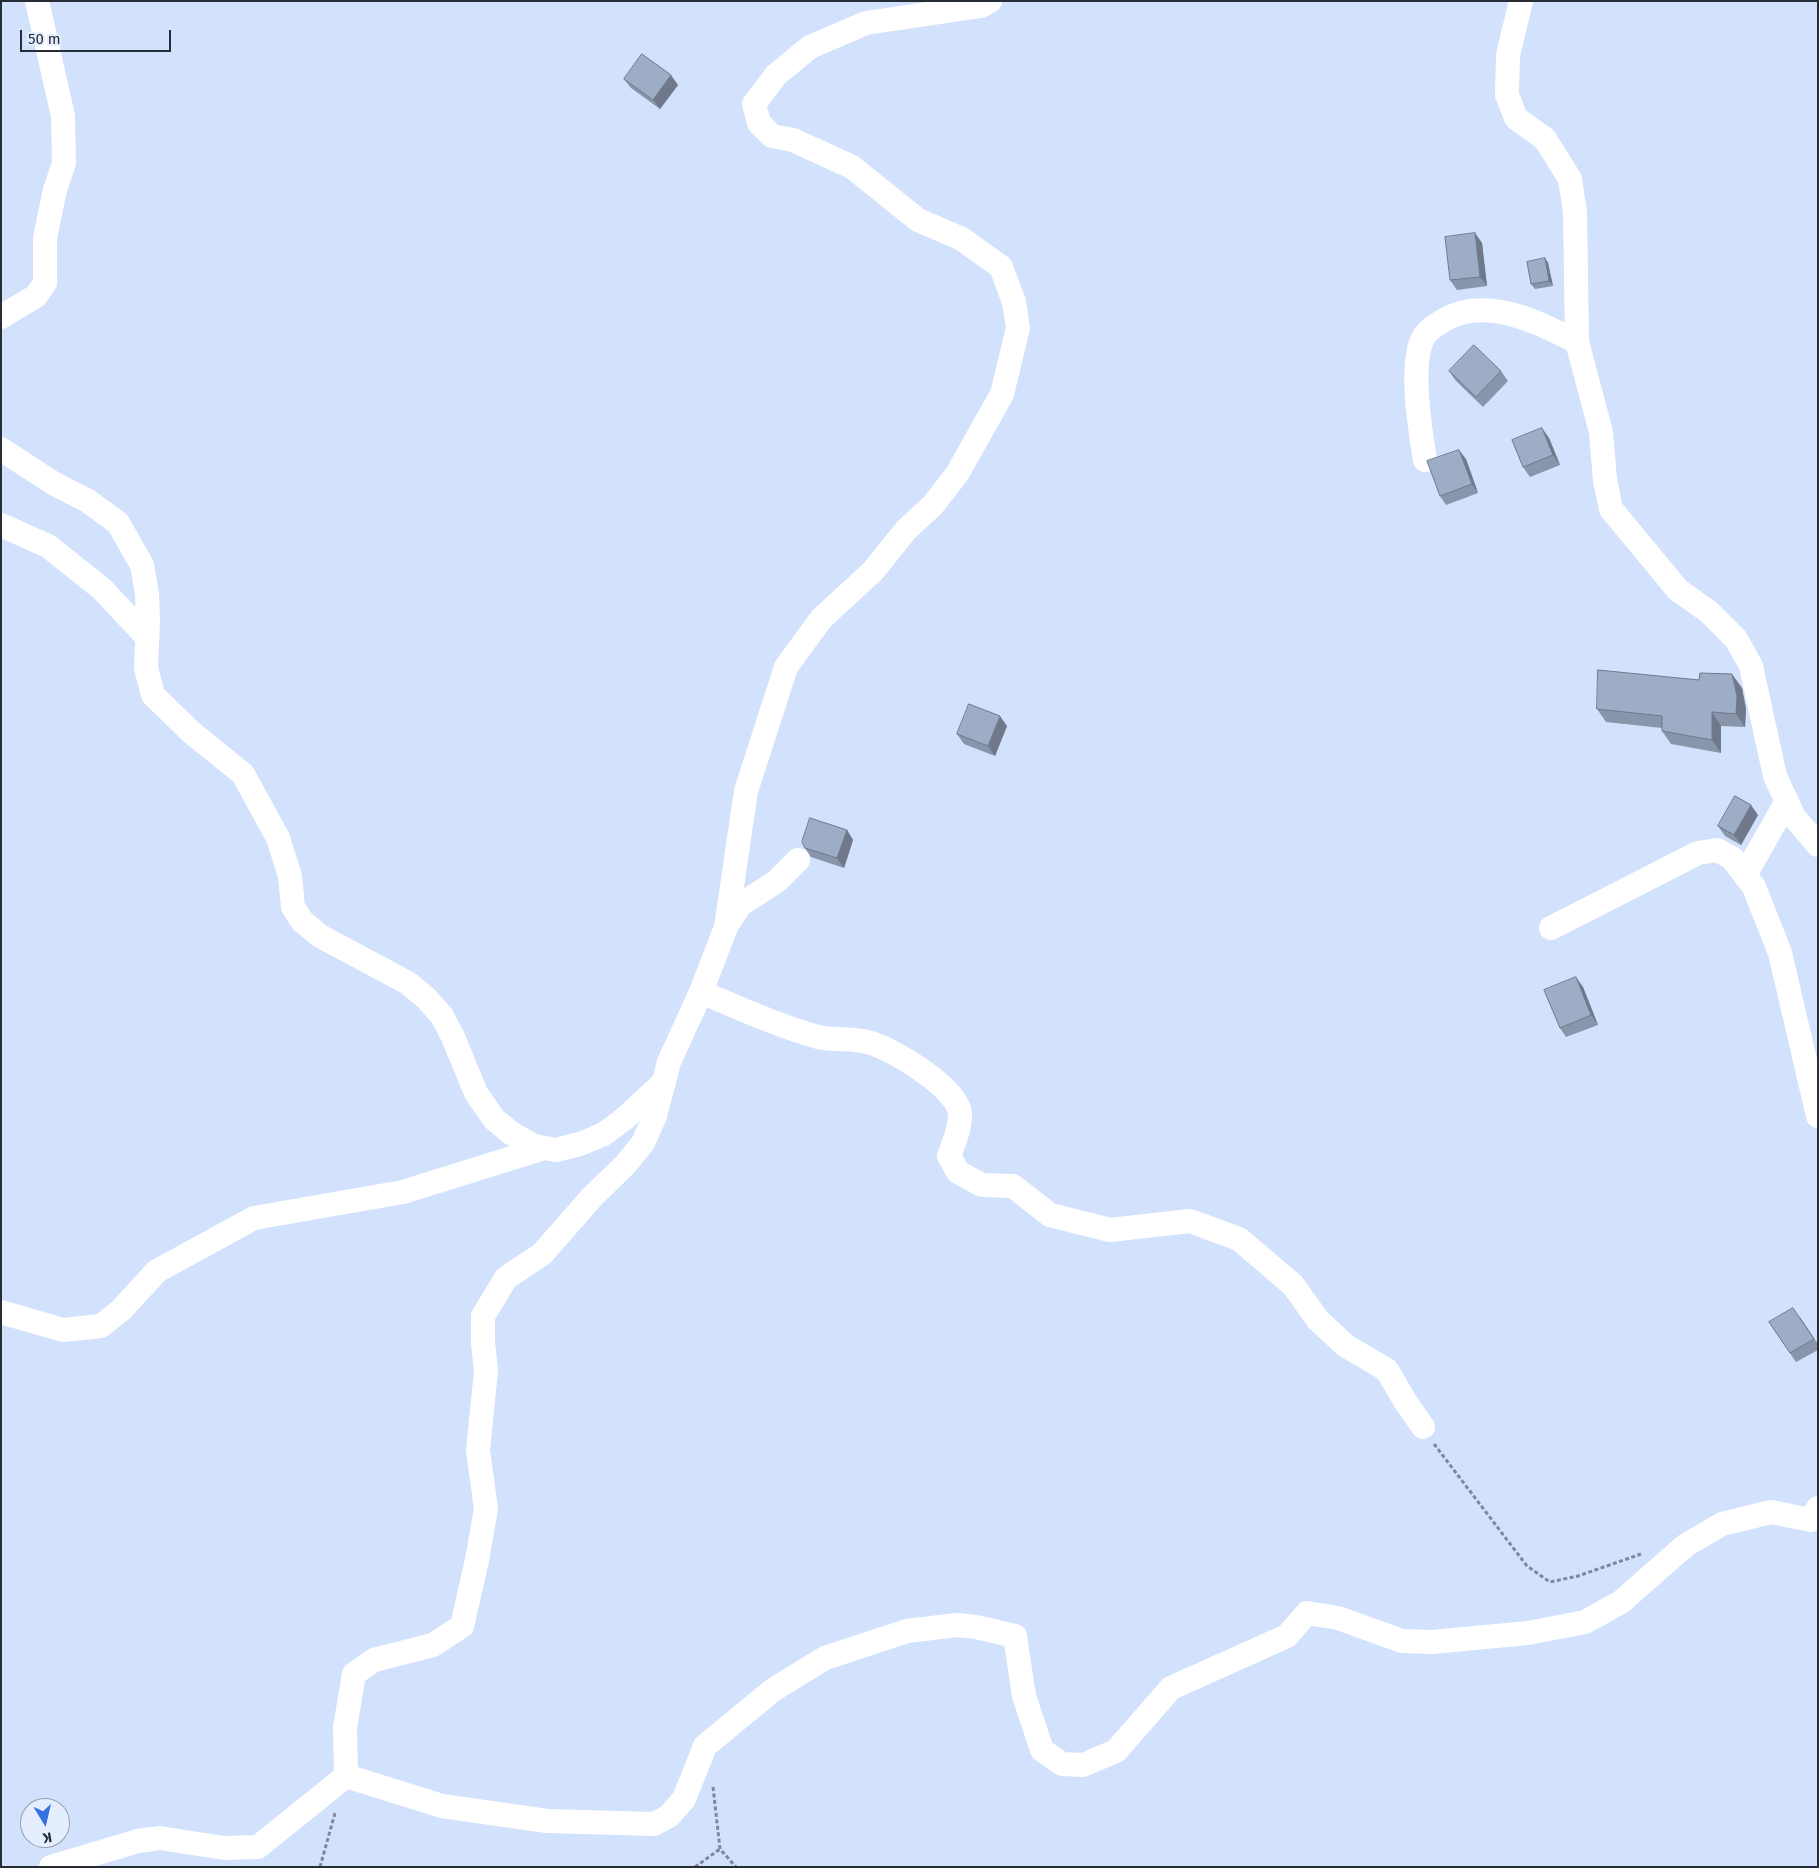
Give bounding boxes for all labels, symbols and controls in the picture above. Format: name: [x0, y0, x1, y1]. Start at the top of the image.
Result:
scale bar: [22, 20, 174, 52]
text: 50 m: [28, 30, 61, 48]
north arrow: [20, 1798, 70, 1848]
text: K: [42, 1828, 53, 1846]

